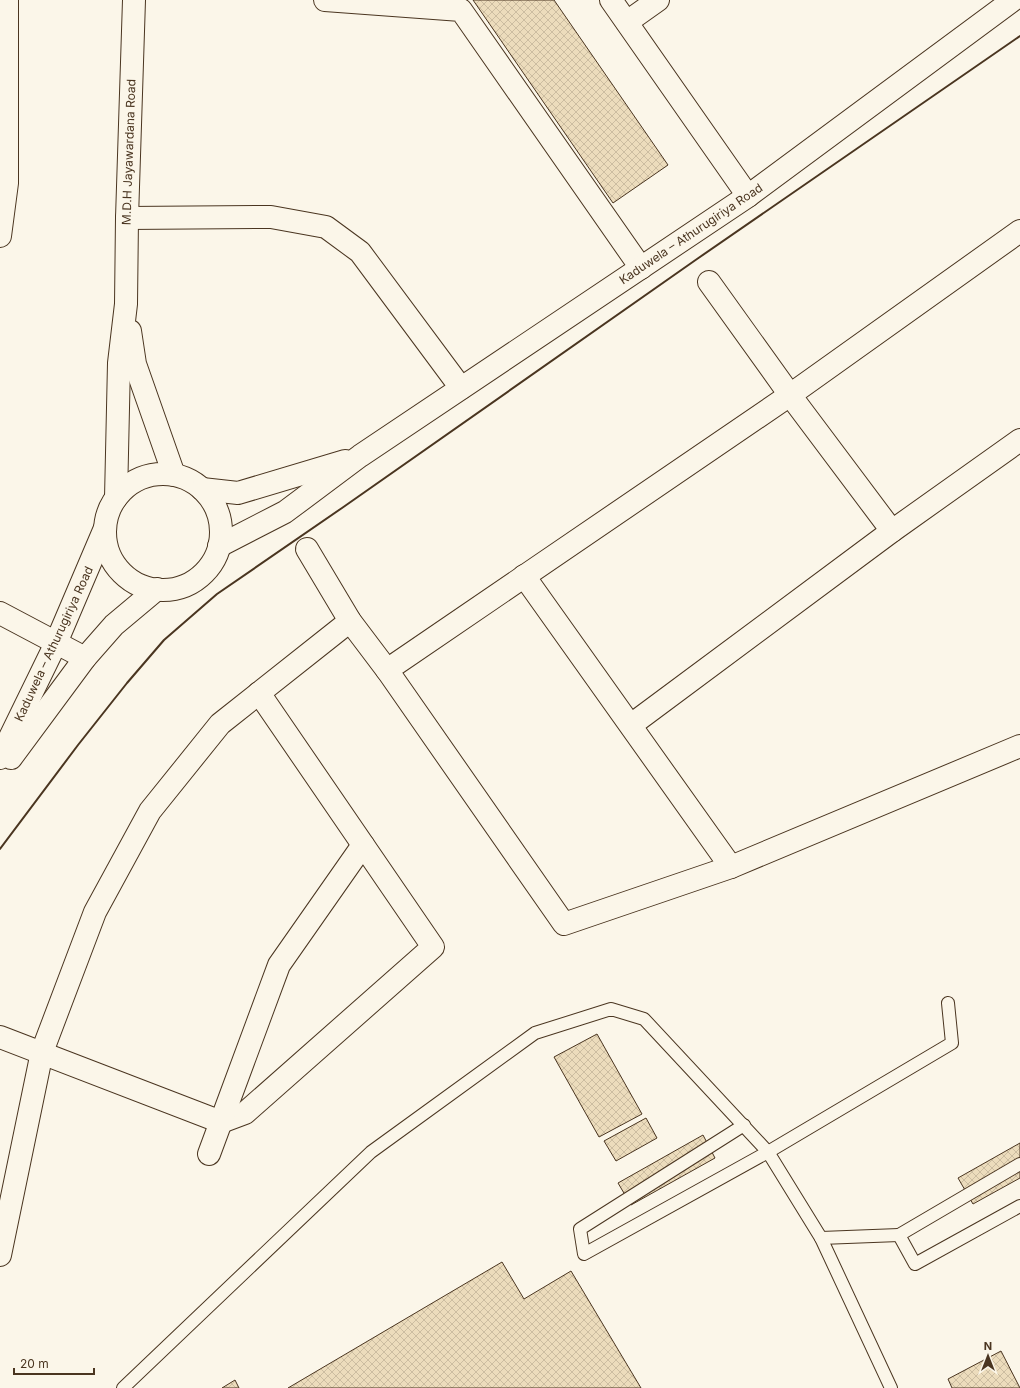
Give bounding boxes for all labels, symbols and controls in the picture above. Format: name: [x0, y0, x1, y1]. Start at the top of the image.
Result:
street label: M.D.H Jayawardana Road: [118, 79, 139, 225]
street label: Kaduwela – Athurugiriya Road: [616, 180, 765, 287]
street label: Kaduwela – Athurugiriya Road: [11, 564, 96, 724]
north arrow: [968, 1336, 1008, 1376]
text: N: [984, 1339, 992, 1353]
scale bar: [14, 1350, 94, 1376]
text: 20 m: [20, 1356, 49, 1371]

